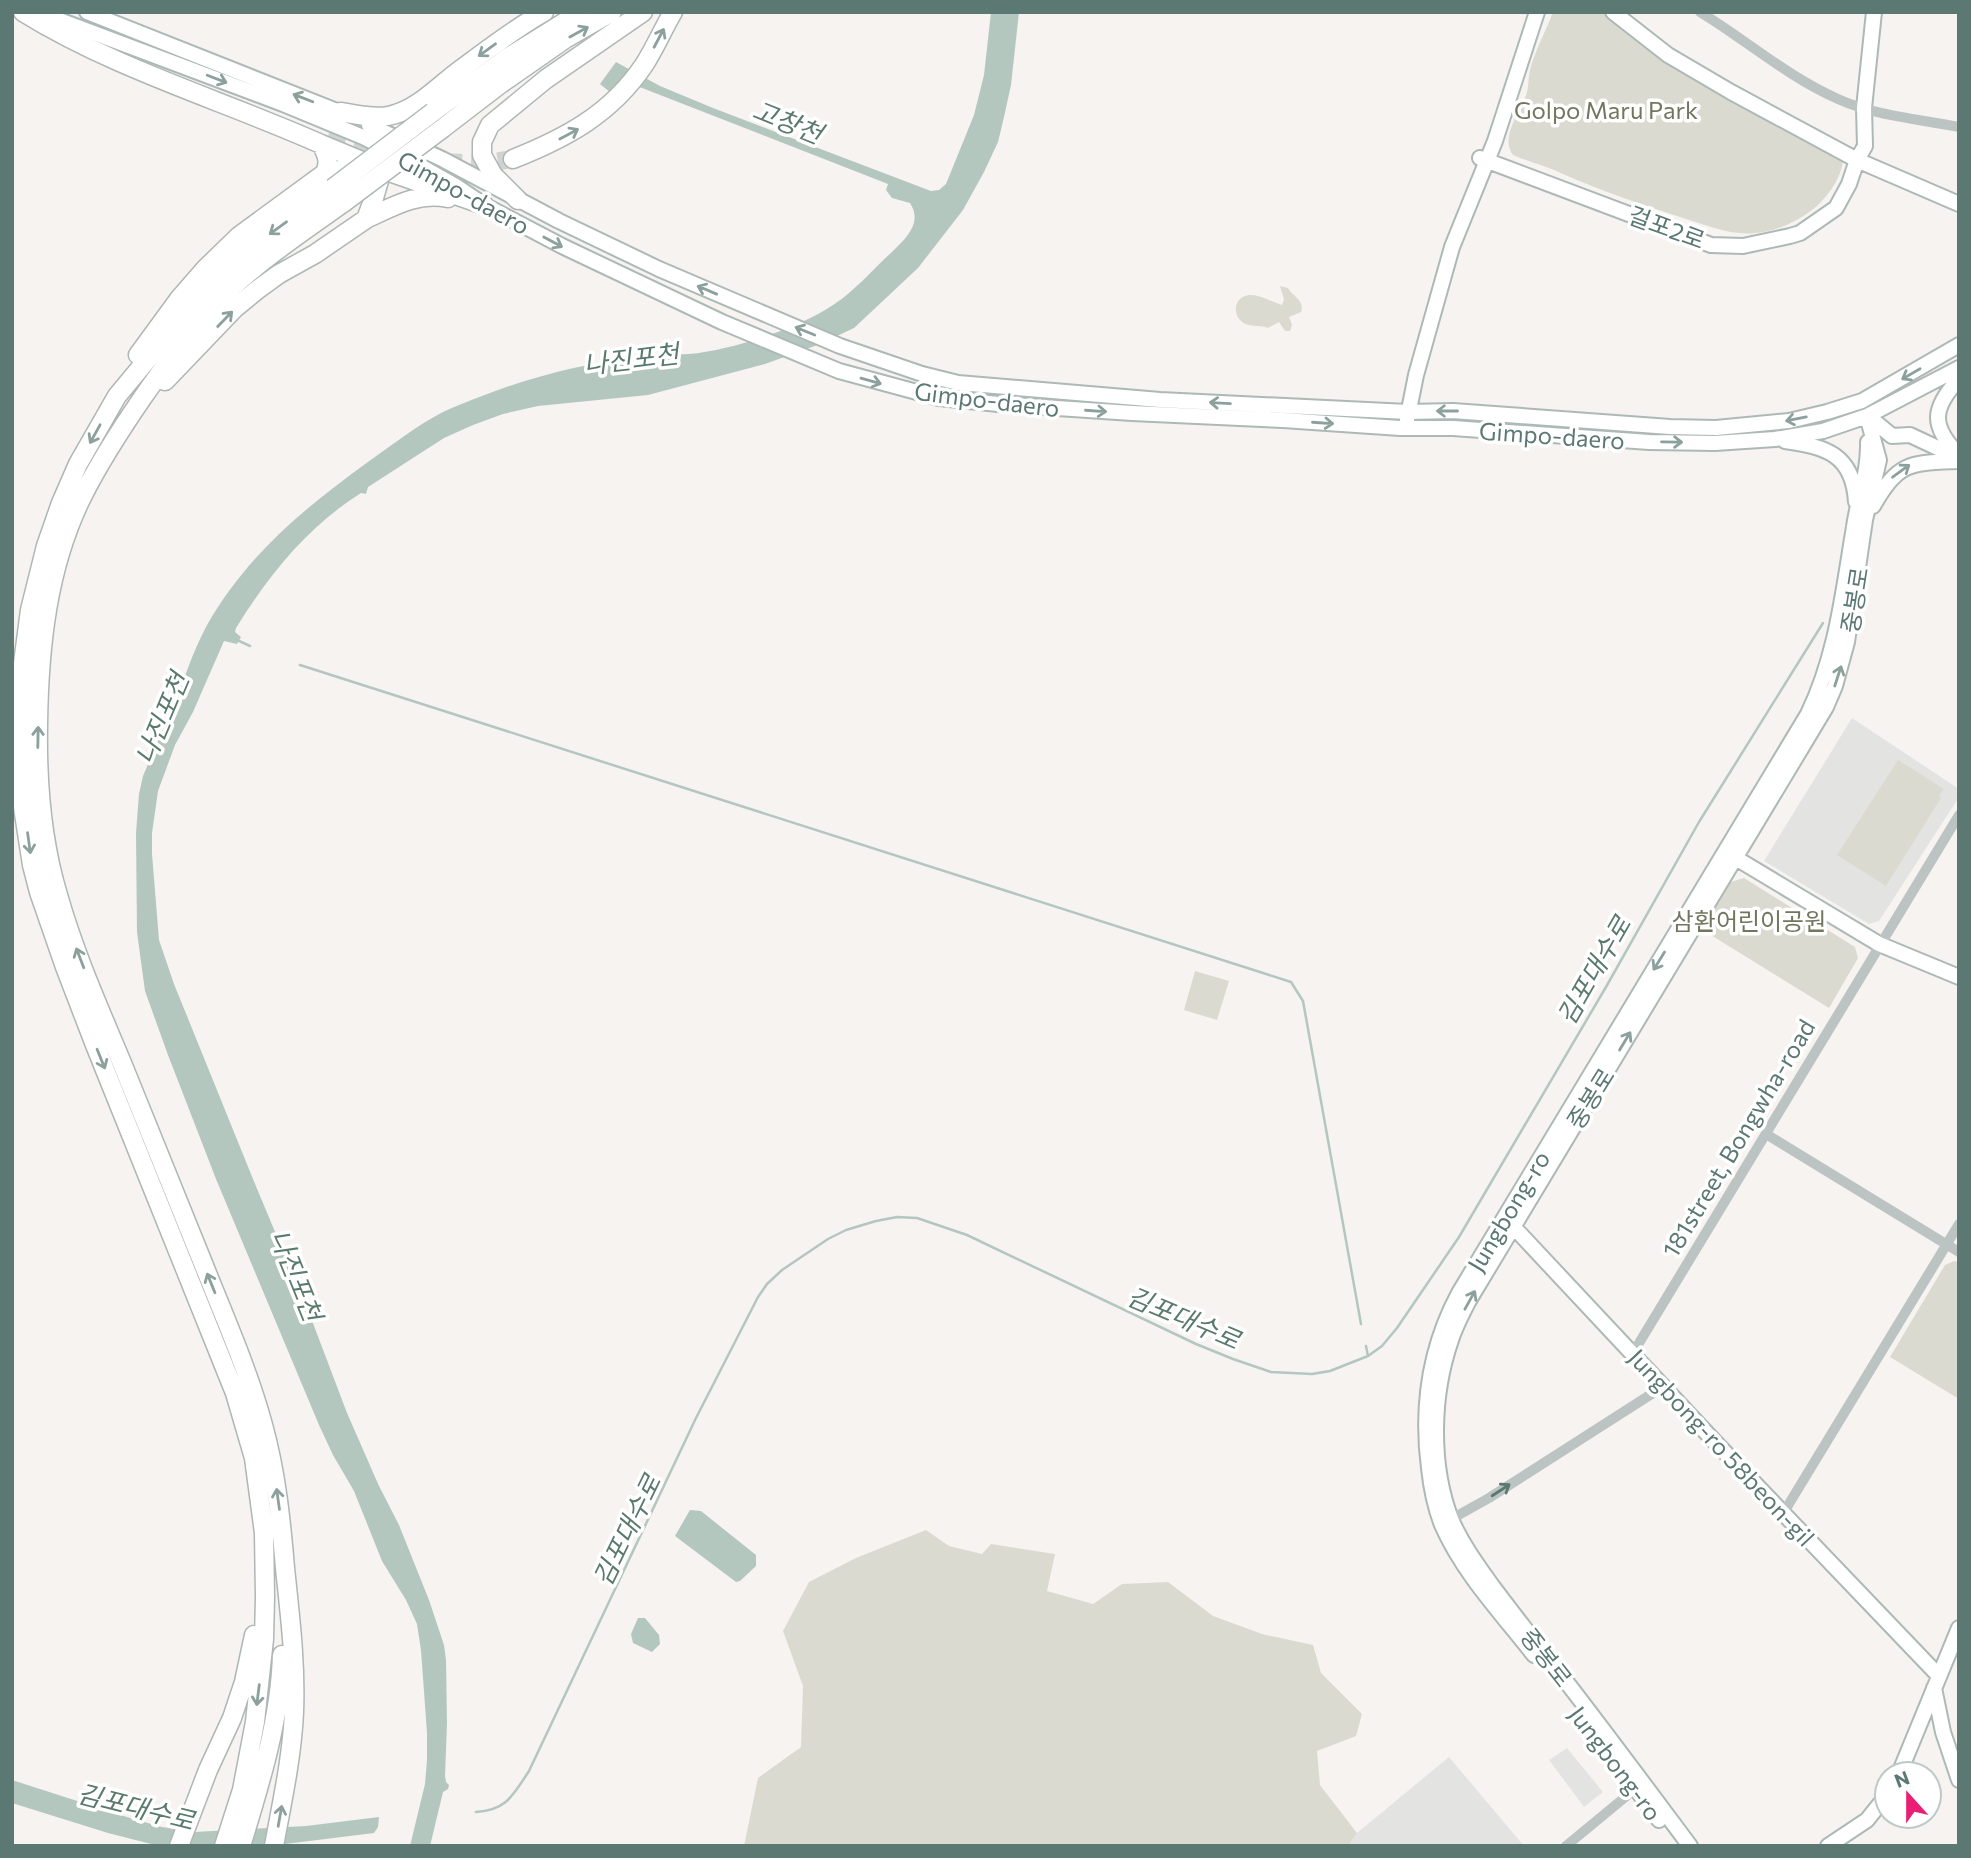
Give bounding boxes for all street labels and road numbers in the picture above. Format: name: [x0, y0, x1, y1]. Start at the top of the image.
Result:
street label: Gimpo-daero: [393, 144, 535, 240]
street label: 걸포2로: [1625, 200, 1709, 254]
street label: Gimpo-daero: [913, 376, 1061, 422]
street label: Gimpo-daero: [1478, 415, 1626, 455]
street label: 중봉로: [1834, 565, 1874, 635]
street label: 181street, Bongwha-road: [1655, 1014, 1821, 1262]
street label: 중봉로: [1560, 1062, 1620, 1134]
street label: Jungbong-ro: [1461, 1145, 1555, 1277]
street label: Jungbong-ro 58beon-gil: [1623, 1342, 1821, 1552]
street label: 중봉로: [1515, 1622, 1579, 1692]
street label: Jungbong-ro: [1564, 1700, 1668, 1826]

